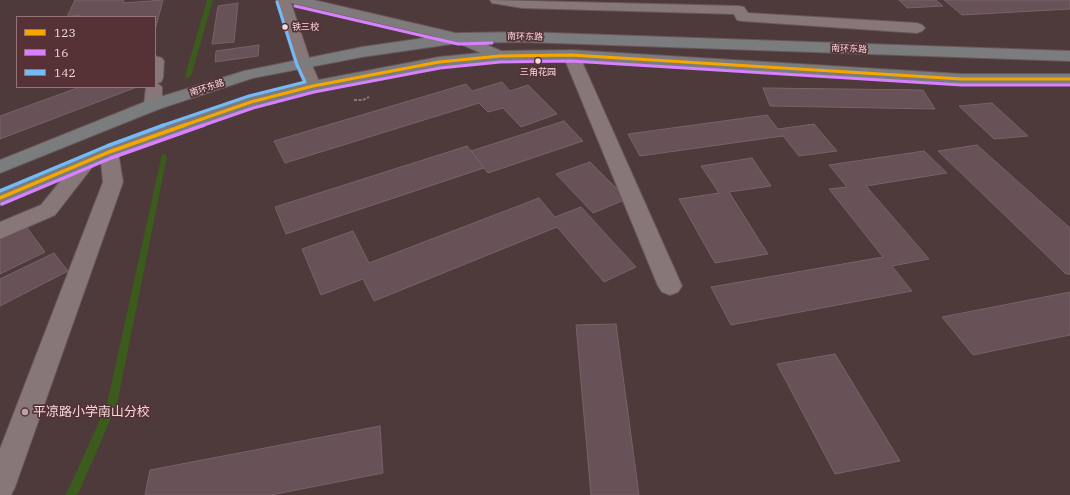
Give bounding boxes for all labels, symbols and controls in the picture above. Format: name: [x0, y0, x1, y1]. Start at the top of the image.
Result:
legend: [16, 16, 156, 88]
marker: 铁三校: [280, 22, 290, 32]
place label: 铁三校: [292, 22, 319, 32]
text: 123: [54, 25, 76, 40]
street label: 南环东路: [507, 31, 543, 43]
street label: 南环东路: [831, 43, 867, 55]
text: 16: [54, 45, 68, 60]
marker: 三角花园: [533, 56, 543, 66]
text: 142: [54, 65, 76, 80]
place label: 三角花园: [520, 67, 556, 77]
street label: 南环东路: [188, 77, 226, 99]
place label: 平凉路小学南山分校: [33, 404, 150, 420]
marker: 平凉路小学南山分校: [20, 407, 30, 417]

